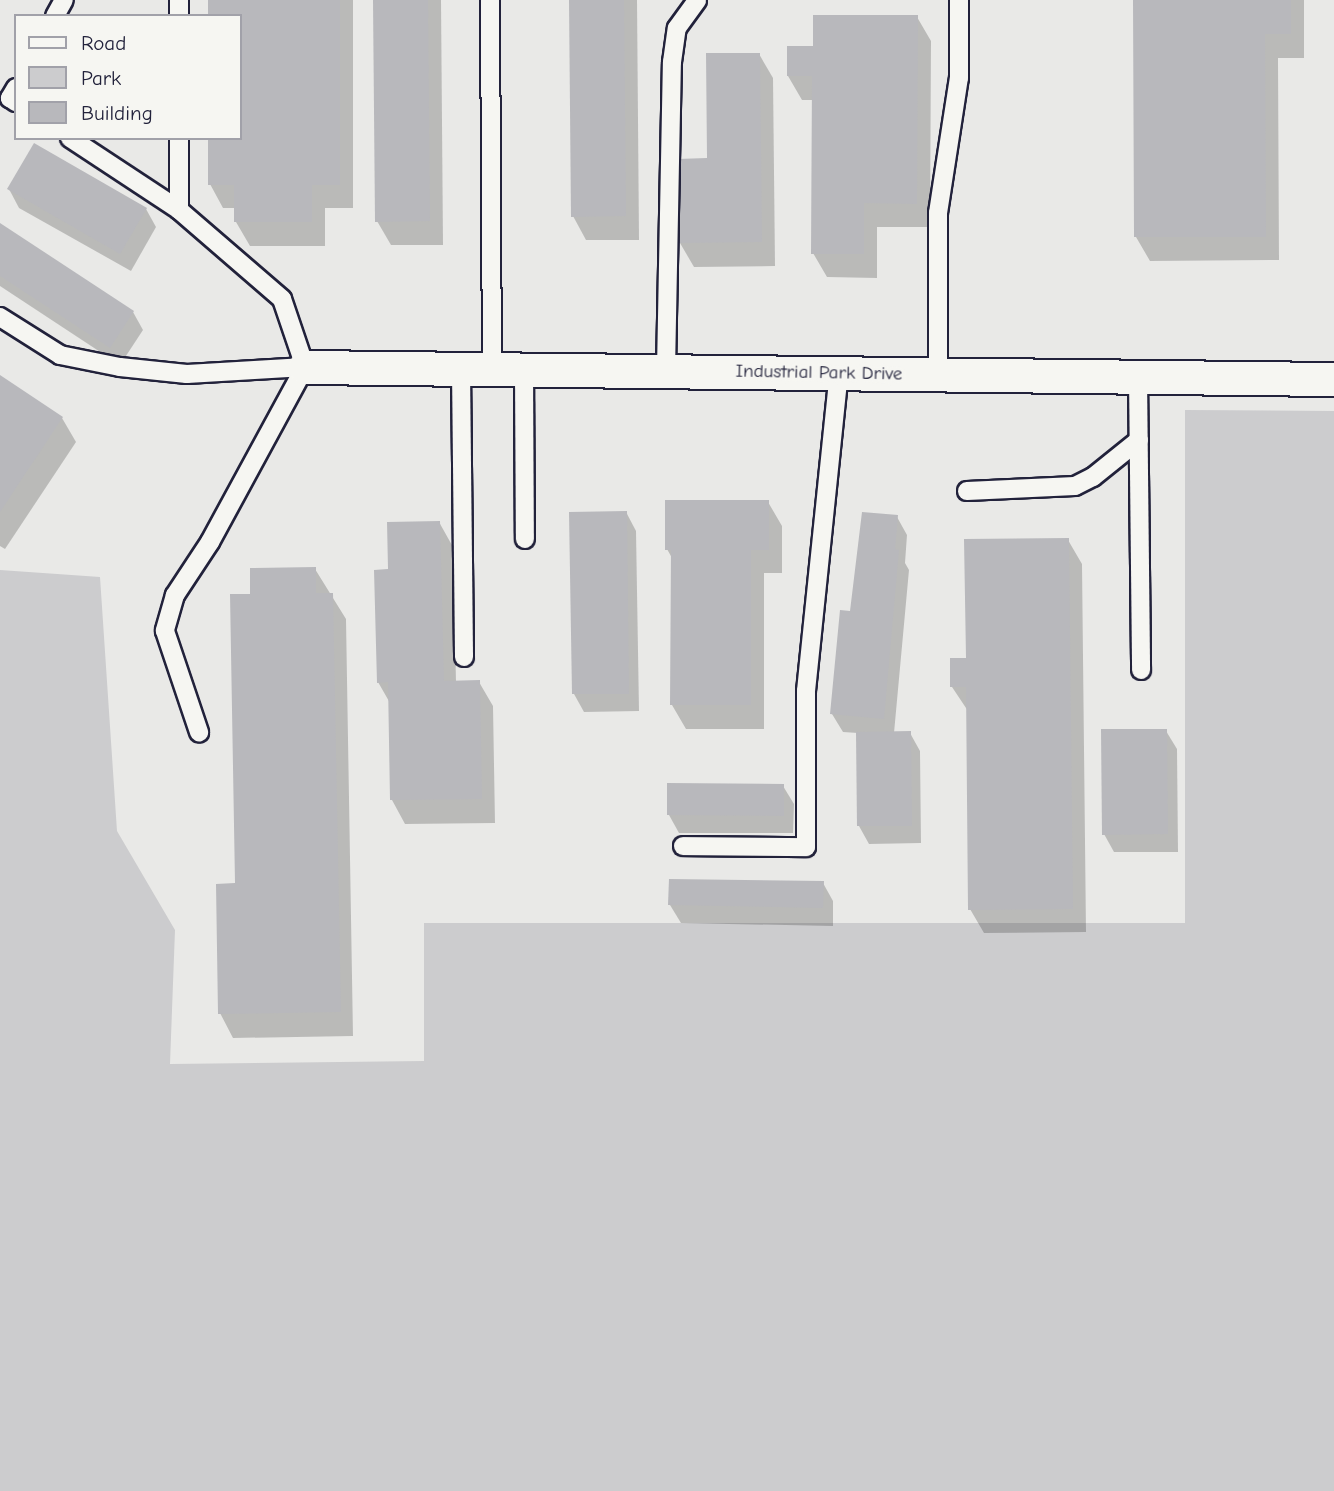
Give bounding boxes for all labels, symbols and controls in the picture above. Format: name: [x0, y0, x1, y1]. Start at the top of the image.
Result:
legend: [14, 14, 242, 140]
text: Road: [81, 31, 126, 55]
text: Park: [81, 66, 121, 90]
text: Building: [81, 101, 153, 125]
street label: Industrial Park Drive: [735, 360, 903, 386]

